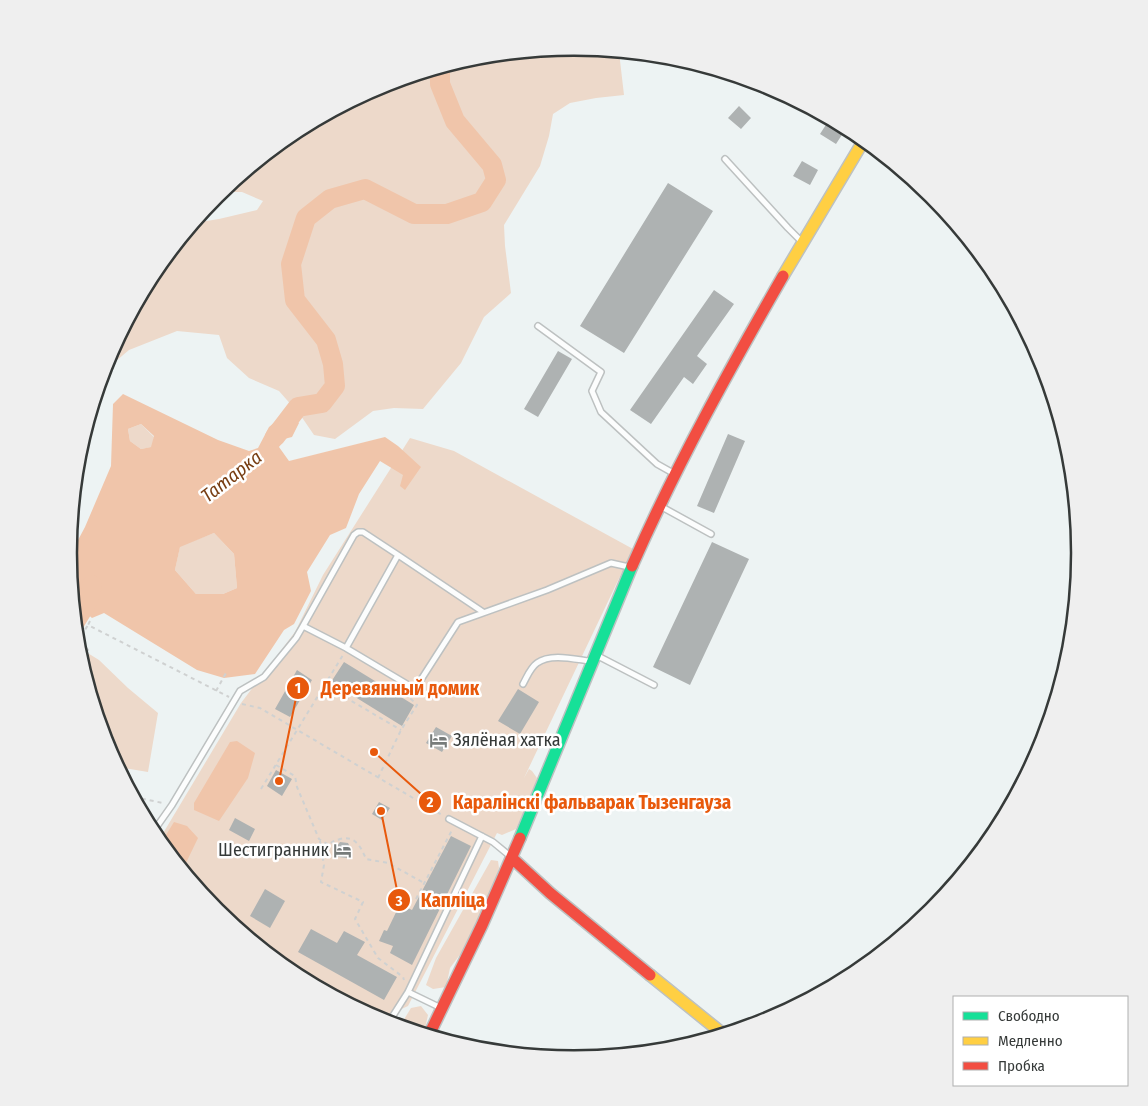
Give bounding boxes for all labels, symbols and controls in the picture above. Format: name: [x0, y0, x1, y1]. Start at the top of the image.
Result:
water label: Татарка: [196, 446, 266, 507]
callout: Деревянный домик: [286, 671, 489, 705]
text: Деревянный домик: [320, 677, 480, 700]
text: 1: [295, 679, 301, 697]
place label: Зялёная хатка: [453, 729, 561, 751]
hotel icon: Зялёная хатка: [429, 730, 449, 750]
callout: Каралінскі фальварак Тызенгауза: [417, 785, 741, 819]
text: Каралінскі фальварак Тызенгауза: [453, 791, 731, 814]
text: 2: [426, 793, 434, 811]
place label: Шестигранник: [218, 839, 330, 861]
hotel icon: Шестигранник: [333, 840, 353, 860]
callout: Капліца: [386, 883, 496, 917]
text: Капліца: [421, 889, 485, 912]
text: 3: [394, 892, 403, 910]
legend: [953, 996, 1128, 1086]
text: Свободно: [998, 1007, 1060, 1025]
text: Медленно: [998, 1032, 1063, 1050]
text: Пробка: [998, 1057, 1045, 1075]

